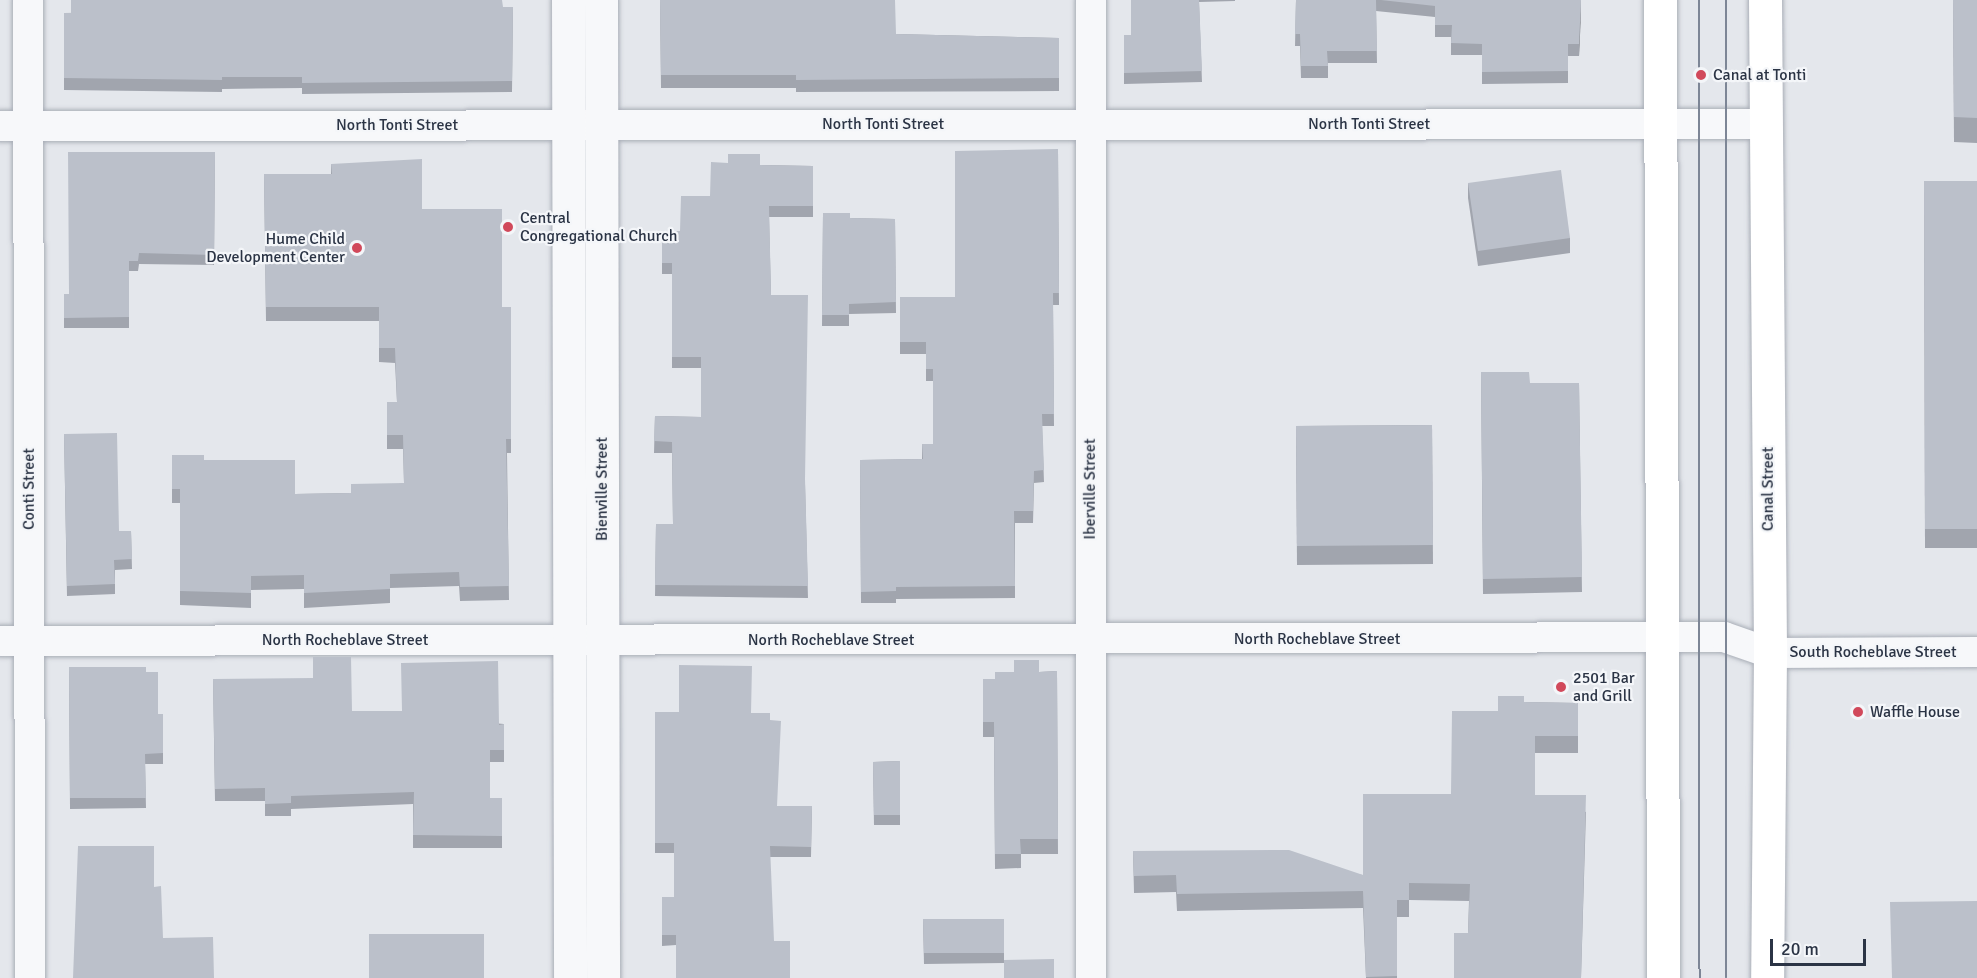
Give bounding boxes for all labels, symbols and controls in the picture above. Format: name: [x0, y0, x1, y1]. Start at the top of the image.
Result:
place label: Canal at Tonti: [1713, 65, 1806, 85]
marker: Canal at Tonti: [1694, 68, 1708, 82]
street label: North Tonti Street: [822, 114, 944, 134]
street label: North Tonti Street: [1308, 114, 1430, 134]
street label: North Tonti Street: [336, 115, 458, 135]
place label: Central Congregational Church: [520, 208, 677, 246]
marker: Central Congregational Church: [501, 220, 515, 234]
place label: Hume Child Development Center: [206, 229, 345, 267]
marker: Hume Child Development Center: [350, 241, 364, 255]
street label: Bienville Street: [592, 437, 612, 541]
street label: Iberville Street: [1080, 438, 1100, 540]
street label: Canal Street: [1758, 447, 1778, 531]
street label: Conti Street: [19, 448, 39, 530]
street label: North Rocheblave Street: [1234, 629, 1400, 649]
street label: North Rocheblave Street: [262, 630, 428, 650]
street label: North Rocheblave Street: [748, 630, 914, 650]
street label: South Rocheblave Street: [1789, 642, 1957, 662]
place label: 2501 Bar and Grill: [1573, 668, 1635, 706]
marker: 2501 Bar and Grill: [1554, 680, 1568, 694]
place label: Waffle House: [1870, 702, 1960, 722]
marker: Waffle House: [1851, 705, 1865, 719]
scale bar: [1773, 927, 1869, 965]
text: 20 m: [1781, 938, 1819, 960]

